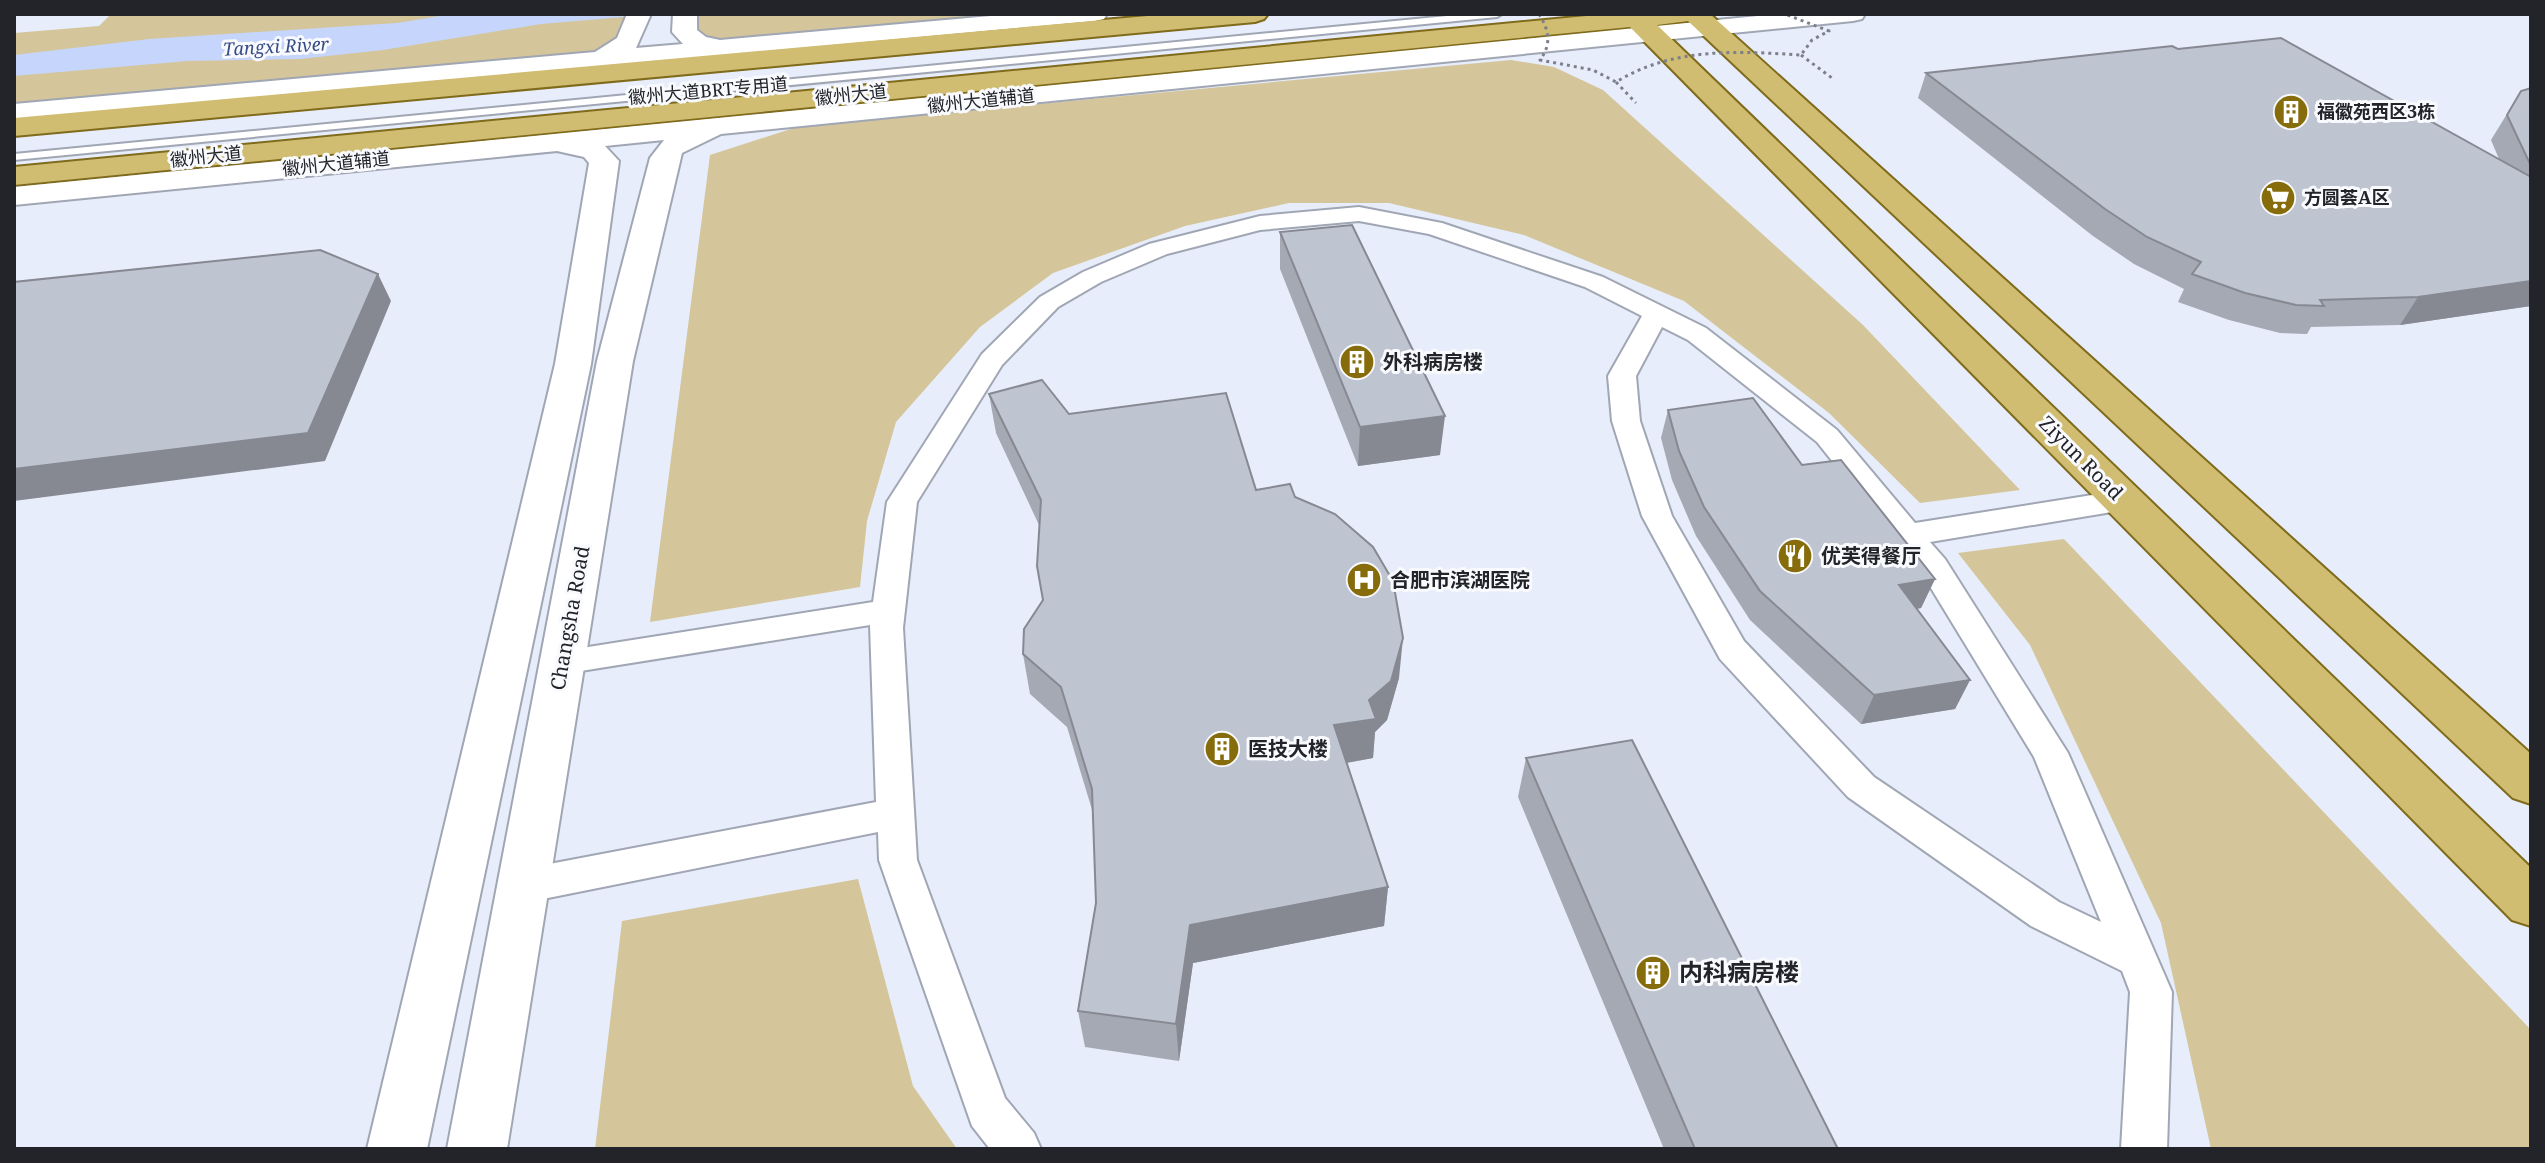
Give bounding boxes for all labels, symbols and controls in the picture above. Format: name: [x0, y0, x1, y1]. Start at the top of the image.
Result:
water label: Tangxi River: [222, 31, 330, 61]
street label: 徽州大道BRT专用道: [627, 71, 789, 109]
street label: 徽州大道: [814, 78, 888, 110]
street label: 徽州大道辅道: [926, 82, 1036, 118]
building icon: 福徽苑西区3栋: [2272, 93, 2310, 131]
place label: 福徽苑西区3栋: [2317, 99, 2435, 123]
street label: 徽州大道: [169, 140, 243, 172]
street label: 徽州大道辅道: [281, 145, 391, 181]
supermarket icon: 方圆荟A区: [2259, 179, 2297, 217]
place label: 方圆荟A区: [2304, 185, 2390, 209]
building icon: 外科病房楼: [1338, 343, 1376, 381]
place label: 外科病房楼: [1383, 348, 1483, 375]
street label: Ziyun Road: [2033, 410, 2129, 506]
restaurant icon: 优芙得餐厅: [1776, 537, 1814, 575]
place label: 优芙得餐厅: [1821, 542, 1921, 569]
street label: Changsha Road: [544, 544, 596, 692]
hospital icon: 合肥市滨湖医院: [1345, 561, 1383, 599]
place label: 合肥市滨湖医院: [1390, 566, 1530, 593]
building icon: 医技大楼: [1203, 730, 1241, 768]
place label: 医技大楼: [1248, 735, 1328, 762]
building icon: 内科病房楼: [1634, 954, 1672, 992]
place label: 内科病房楼: [1679, 955, 1799, 988]

